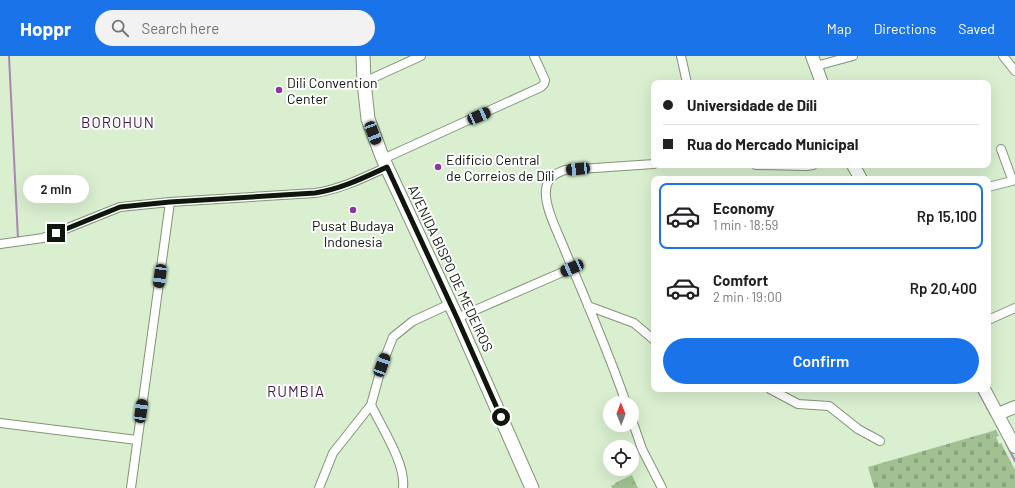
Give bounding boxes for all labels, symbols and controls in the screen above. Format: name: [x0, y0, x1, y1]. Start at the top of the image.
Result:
search box: [95, 10, 375, 46]
text: Hoppr: [20, 17, 71, 40]
icon: search: [109, 17, 131, 39]
text: Search here: [141, 19, 219, 37]
text: Map: [827, 20, 852, 37]
text: Directions: [874, 20, 936, 37]
text: Saved: [958, 20, 995, 37]
place label: Dili Convention Center: [287, 74, 378, 107]
marker: Dili Convention Center: [274, 85, 284, 95]
text: Universidade de Díli: [687, 96, 817, 114]
car: [466, 106, 492, 126]
district label: BOROHUN: [81, 113, 155, 131]
car: [363, 120, 383, 146]
text: Rua do Mercado Municipal: [687, 135, 858, 153]
place label: Edificio Central de Correios de Díli: [446, 151, 555, 184]
marker: Edificio Central de Correios de Díli: [433, 162, 443, 172]
car: [565, 162, 591, 176]
callout: 2 min: [23, 175, 89, 203]
text: 2 min: [41, 181, 71, 197]
street label: AVENIDA BISPO DE MEDEIROS: [405, 182, 497, 354]
icon: car: [665, 198, 701, 234]
text: Economy: [713, 199, 774, 217]
marker: Pusat Budaya Indonesia: [348, 205, 358, 215]
text: Rp 15,100: [917, 207, 977, 225]
place label: Pusat Budaya Indonesia: [312, 217, 394, 250]
text: 1 min · 18:59: [713, 217, 778, 233]
route end: [47, 224, 65, 242]
car: [559, 258, 585, 278]
car: [152, 263, 168, 289]
icon: car: [665, 270, 701, 306]
text: Comfort: [713, 271, 768, 289]
text: Rp 20,400: [910, 279, 977, 297]
text: 2 min · 19:00: [713, 289, 782, 305]
button: Confirm: [663, 338, 979, 384]
car: [372, 352, 392, 378]
district label: RUMBIA: [267, 382, 325, 400]
north arrow: [603, 396, 639, 432]
map controls: [603, 396, 639, 476]
car: [133, 398, 149, 424]
route start: [492, 408, 510, 426]
button: locate: [603, 440, 639, 476]

